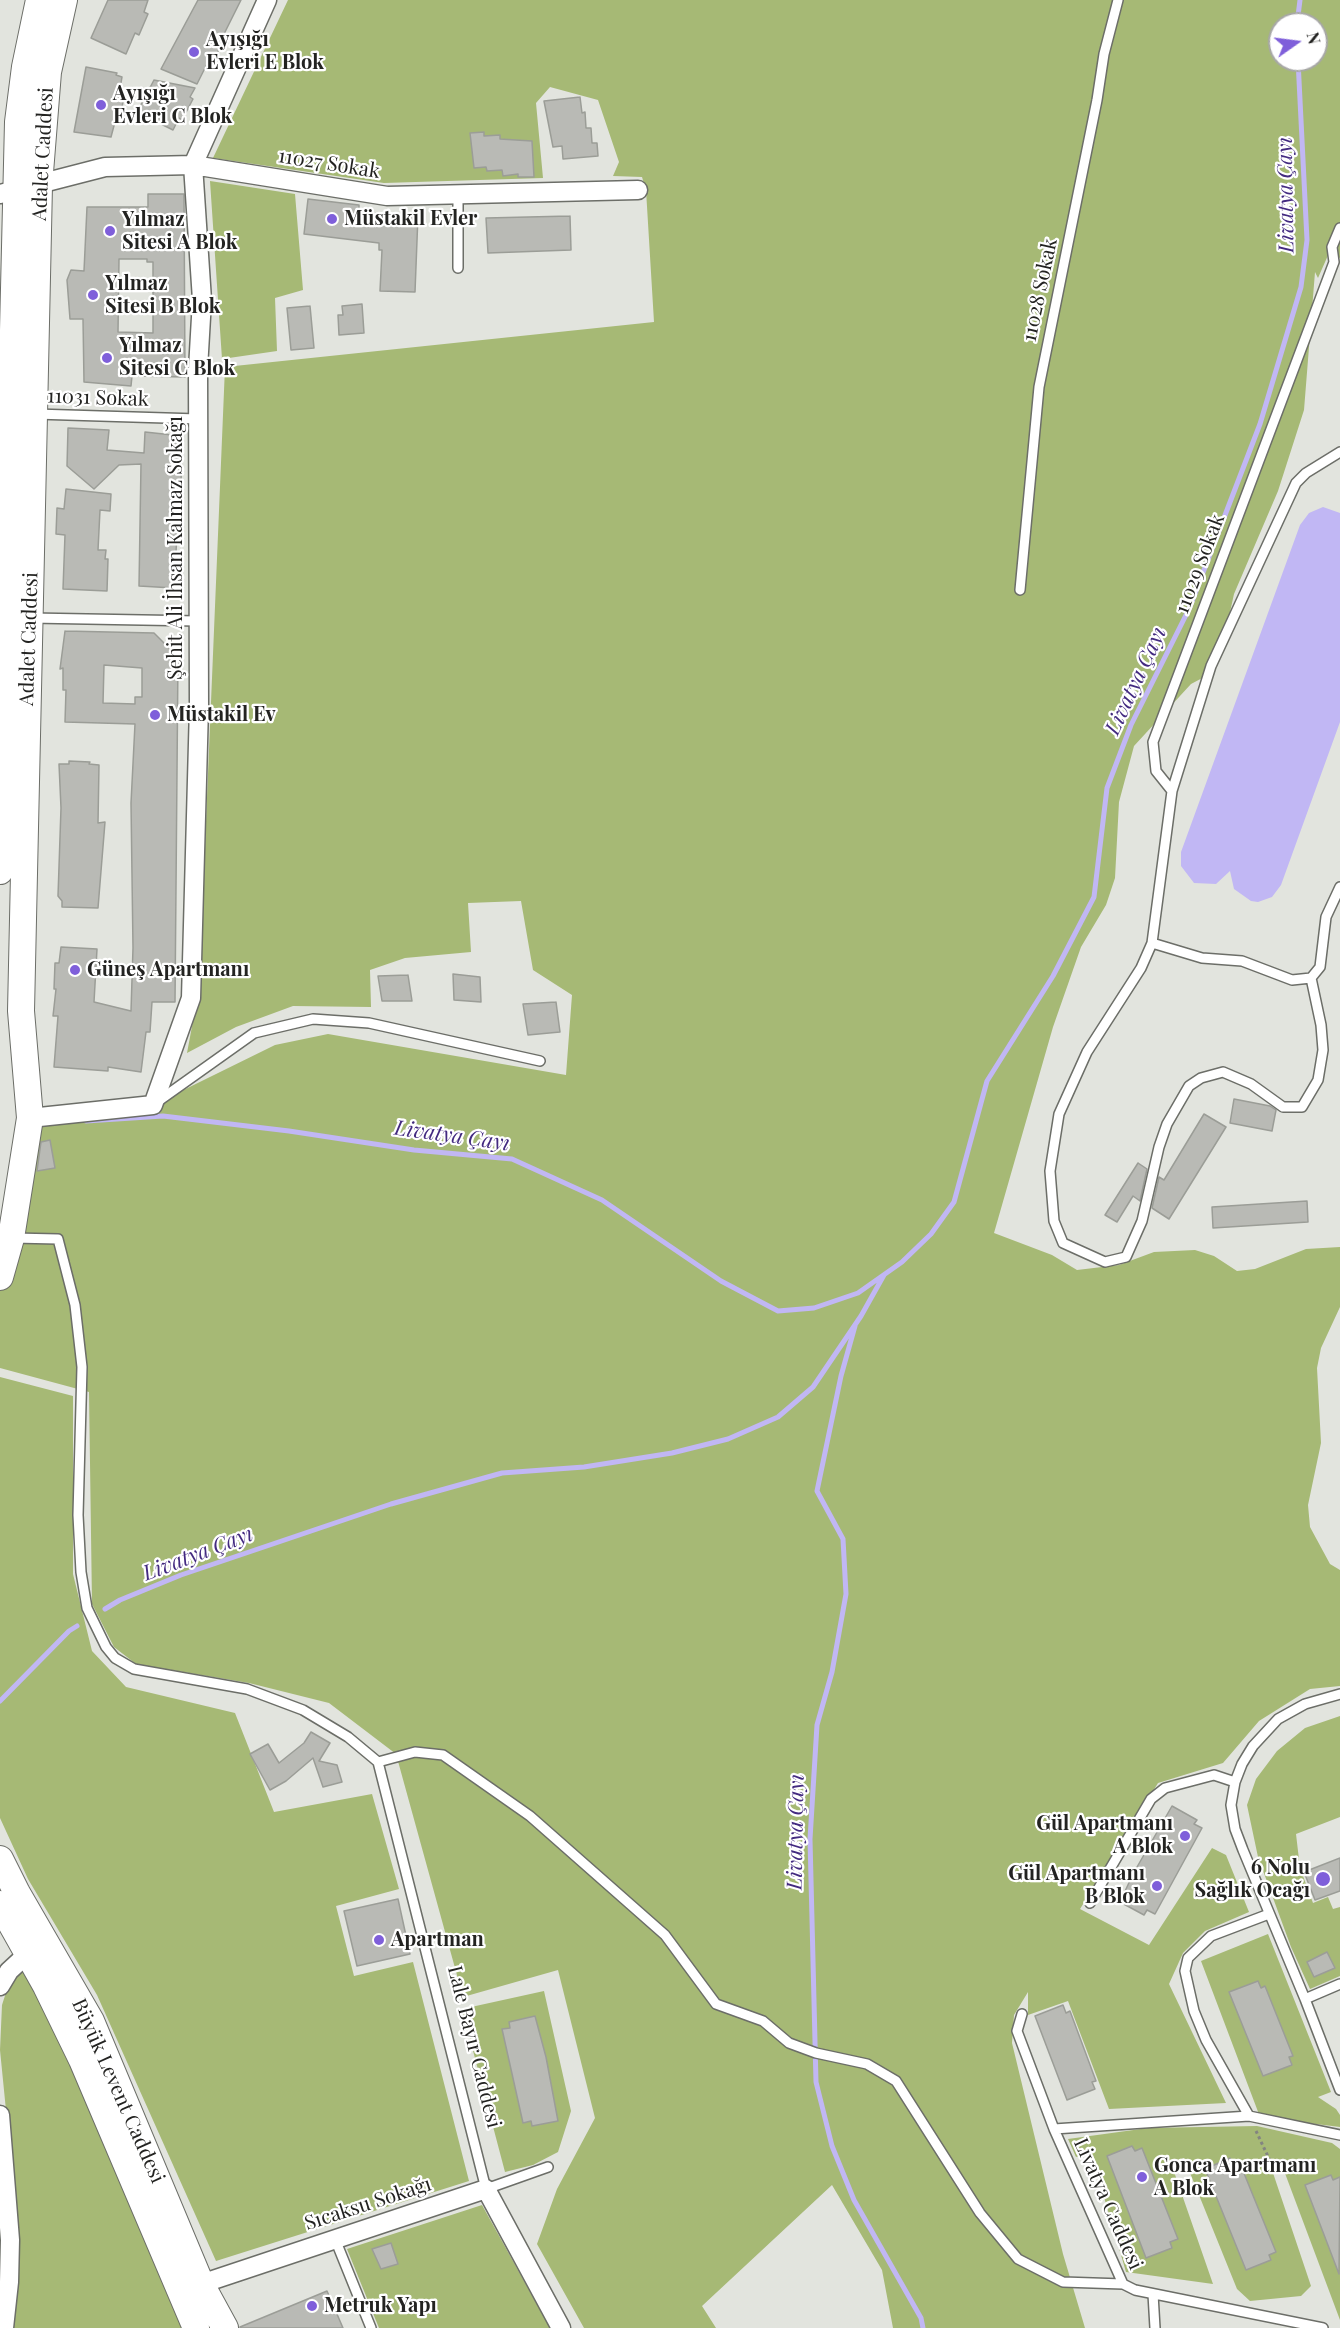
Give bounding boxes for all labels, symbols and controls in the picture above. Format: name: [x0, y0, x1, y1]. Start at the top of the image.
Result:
north arrow: [1268, 12, 1328, 72]
place label: Ayışığı Evleri E Blok: [206, 28, 324, 75]
text: N: [1302, 30, 1326, 46]
marker: Ayışığı Evleri E Blok: [187, 45, 201, 59]
place label: Ayışığı Evleri C Blok: [113, 82, 232, 129]
street label: Adalet Caddesi: [28, 87, 58, 221]
marker: Ayışığı Evleri C Blok: [94, 98, 108, 112]
water label: Livatya Çayı: [1272, 137, 1300, 253]
street label: 11027 Sokak: [276, 144, 382, 184]
place label: Müstakil Evler: [344, 207, 477, 231]
place label: Yılmaz Sitesi A Blok: [122, 208, 237, 255]
marker: Müstakil Evler: [325, 212, 339, 226]
marker: Yılmaz Sitesi A Blok: [103, 224, 117, 238]
street label: 11028 Sokak: [1017, 236, 1063, 344]
place label: Yılmaz Sitesi B Blok: [105, 272, 220, 319]
marker: Yılmaz Sitesi B Blok: [86, 288, 100, 302]
place label: Yılmaz Sitesi C Blok: [119, 334, 235, 381]
marker: Yılmaz Sitesi C Blok: [100, 351, 114, 365]
street label: 11031 Sokak: [47, 384, 149, 412]
street label: Şehit Ali İhsan Kalmaz Sokağı: [164, 416, 188, 680]
street label: 11029 Sokak: [1170, 511, 1230, 617]
street label: Adalet Caddesi: [15, 572, 43, 706]
water label: Livatya Çayı: [1100, 623, 1172, 739]
place label: Müstakil Ev: [167, 703, 276, 727]
marker: Müstakil Ev: [148, 708, 162, 722]
place label: Güneş Apartmanı: [87, 958, 249, 982]
marker: Güneş Apartmanı: [68, 963, 82, 977]
water label: Livatya Çayı: [393, 1115, 511, 1157]
water label: Livatya Çayı: [139, 1521, 257, 1587]
water label: Livatya Çayı: [782, 1774, 810, 1890]
place label: Gül Apartmanı A Blok: [1036, 1812, 1173, 1859]
marker: Gül Apartmanı A Blok: [1178, 1829, 1192, 1843]
place label: 6 Nolu Sağlık Ocağı: [1195, 1856, 1310, 1903]
place label: Gül Apartmanı B Blok: [1008, 1862, 1145, 1909]
marker: 6 Nolu Sağlık Ocağı: [1314, 1870, 1332, 1888]
marker: Gül Apartmanı B Blok: [1150, 1879, 1164, 1893]
place label: Apartman: [391, 1928, 484, 1952]
marker: Apartman: [372, 1933, 386, 1947]
street label: Lale Bayır Caddesi: [442, 1963, 506, 2131]
street label: Büyük Levent Caddesi: [67, 1995, 169, 2187]
street label: Livatya Caddesi: [1068, 2135, 1148, 2273]
place label: Gonca Apartmanı A Blok: [1154, 2154, 1316, 2201]
marker: Gonca Apartmanı A Blok: [1135, 2170, 1149, 2184]
street label: Sıcaksu Sokağı: [302, 2172, 434, 2236]
place label: Metruk Yapı: [324, 2294, 437, 2318]
marker: Metruk Yapı: [305, 2299, 319, 2313]

